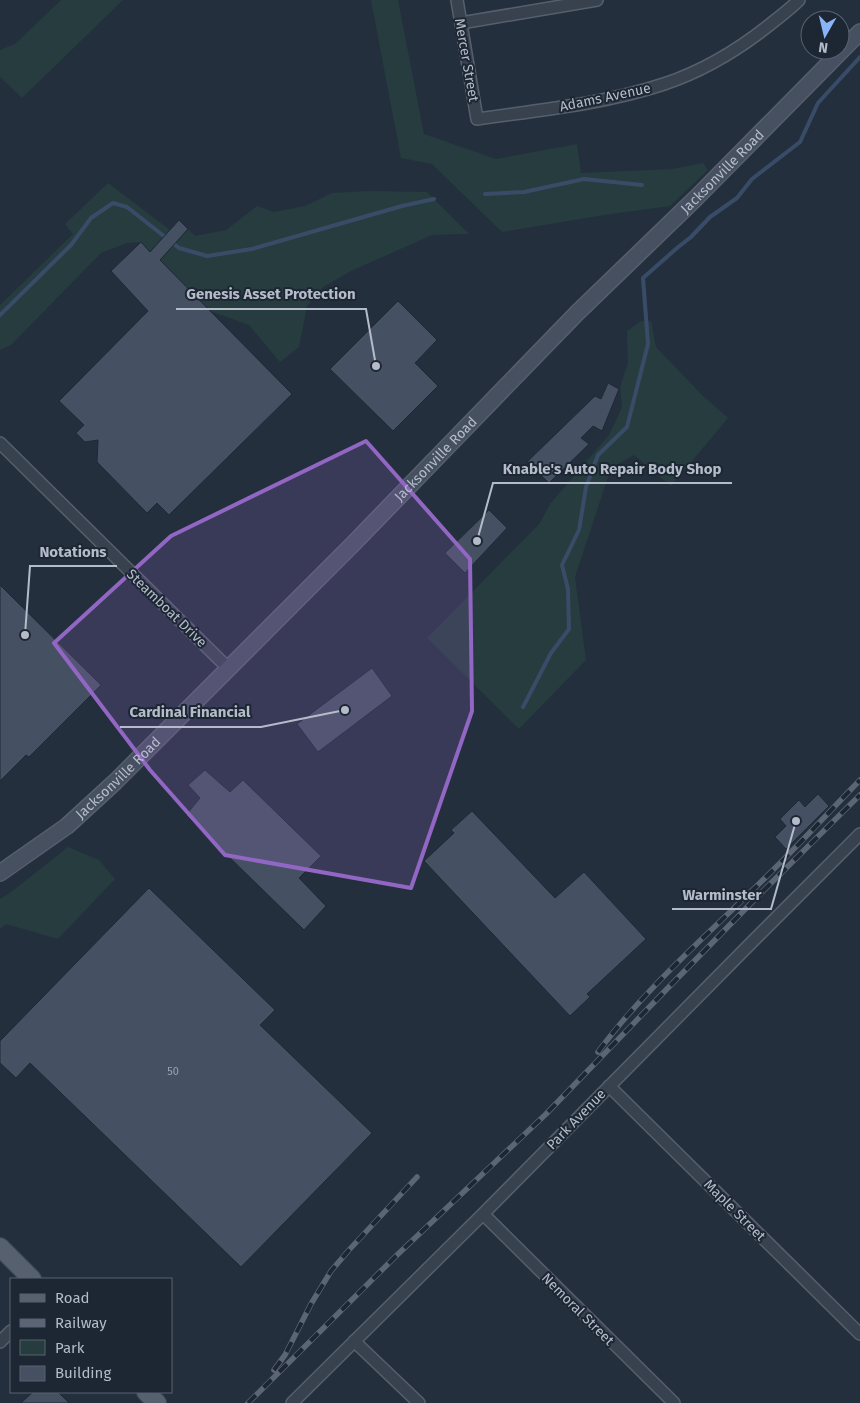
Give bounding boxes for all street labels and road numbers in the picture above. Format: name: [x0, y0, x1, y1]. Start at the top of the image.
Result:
street label: Mercer Street: [451, 17, 482, 104]
street label: Adams Avenue: [558, 80, 652, 115]
street label: Jacksonville Road: [677, 126, 768, 217]
street label: Jacksonville Road: [391, 413, 481, 505]
street label: Steamboat Drive: [123, 566, 210, 651]
street label: Jacksonville Road: [72, 733, 164, 823]
street label: Park Avenue: [543, 1085, 609, 1153]
street label: Maple Street: [700, 1176, 770, 1245]
street label: Nemoral Street: [538, 1270, 618, 1350]

